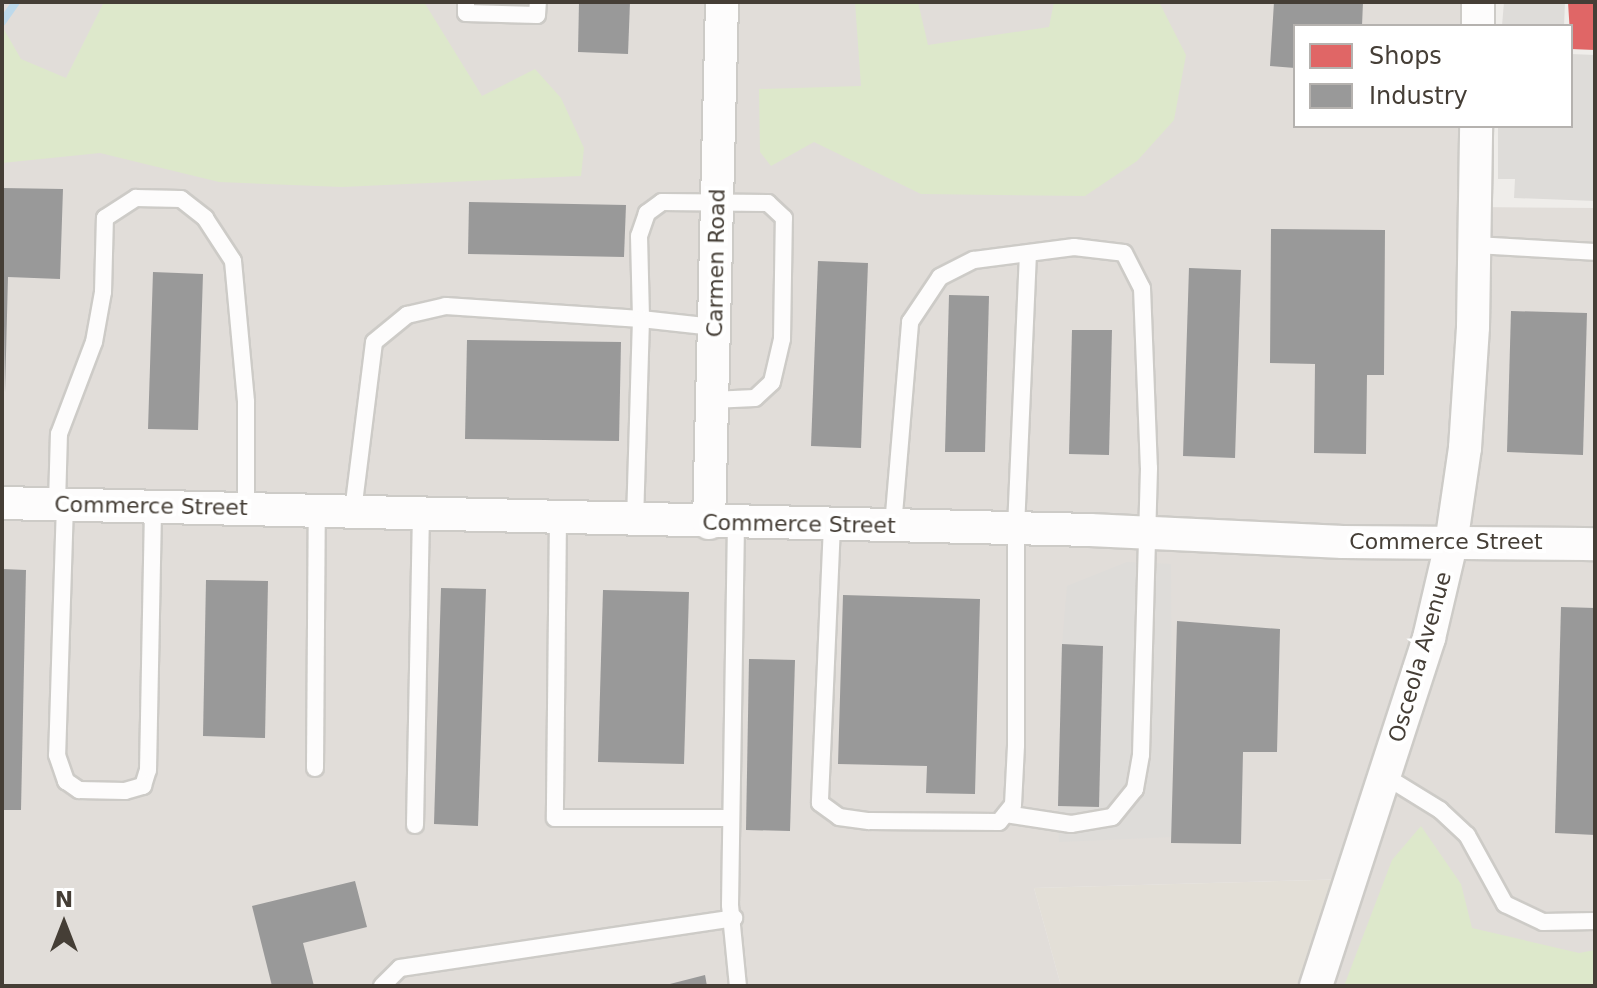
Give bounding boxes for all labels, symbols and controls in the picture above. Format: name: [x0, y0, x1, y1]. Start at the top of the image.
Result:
legend: [1293, 24, 1573, 128]
text: Shops: [1369, 42, 1442, 70]
text: Industry: [1369, 82, 1468, 110]
street label: Carmen Road: [702, 188, 730, 338]
street label: Commerce Street: [54, 491, 248, 521]
street label: Commerce Street: [702, 509, 896, 539]
street label: Commerce Street: [1349, 529, 1543, 555]
street label: Osceola Avenue: [1383, 569, 1457, 745]
north arrow: [24, 884, 104, 964]
text: N: [55, 887, 73, 912]

